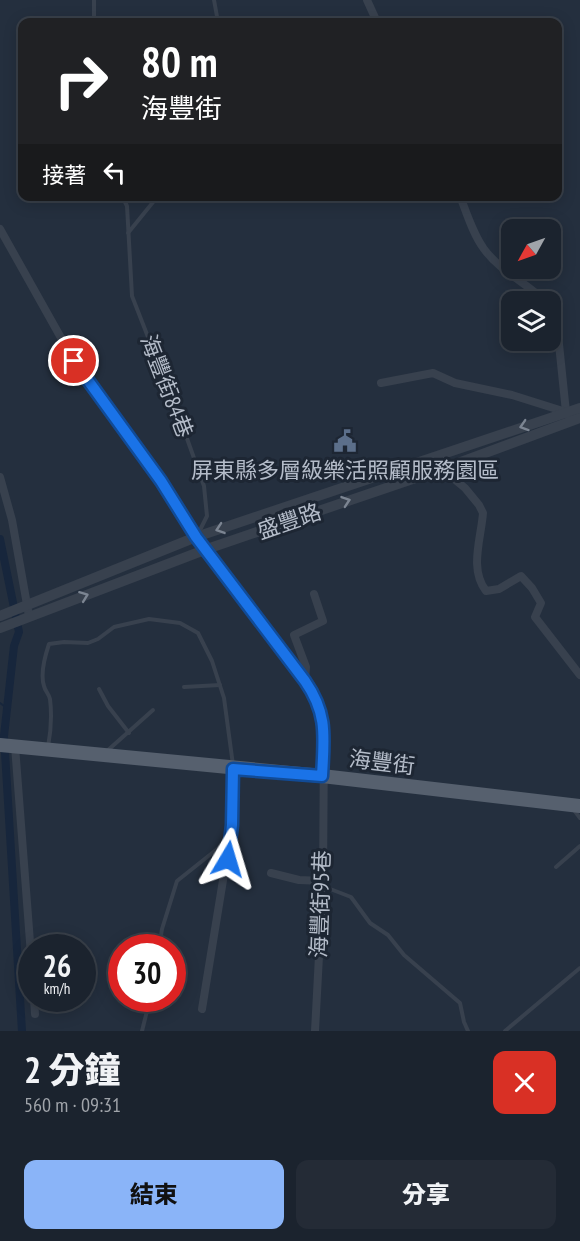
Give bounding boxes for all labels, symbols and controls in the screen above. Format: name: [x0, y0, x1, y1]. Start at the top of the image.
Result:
text: 80 m: [141, 34, 218, 89]
icon: right: [42, 42, 120, 120]
text: 海豐街: [141, 91, 222, 125]
icon: left: [98, 156, 131, 189]
text: 接著: [42, 161, 86, 189]
north arrow: [501, 219, 561, 279]
map controls: [501, 219, 561, 351]
button: layers: [501, 291, 561, 351]
street label: 海豐街84巷: [135, 331, 199, 441]
pin: [48, 335, 99, 386]
icon: arrive: [57, 344, 90, 377]
one-way arrow: [519, 419, 530, 432]
public building icon: 屏東縣多層級樂活照顧服務園區: [332, 428, 358, 454]
place label: 屏東縣多層級樂活照顧服務園區: [191, 456, 499, 484]
one-way arrow: [341, 496, 351, 509]
street label: 盛豐路: [253, 497, 325, 545]
one-way arrow: [215, 522, 226, 534]
one-way arrow: [78, 590, 89, 603]
street label: 海豐街: [348, 744, 416, 780]
position arrow: [196, 827, 260, 891]
street label: 海豐街95巷: [304, 850, 336, 958]
speed limit sign: 30: [108, 934, 186, 1012]
text: 26: [43, 946, 71, 985]
text: km/h: [44, 979, 70, 998]
text: 2 分鐘: [24, 1046, 121, 1093]
button: close: [493, 1051, 556, 1114]
text: 560 m · 09:31: [24, 1092, 121, 1118]
button: 結束: [24, 1160, 284, 1229]
button: 分享: [296, 1160, 556, 1229]

